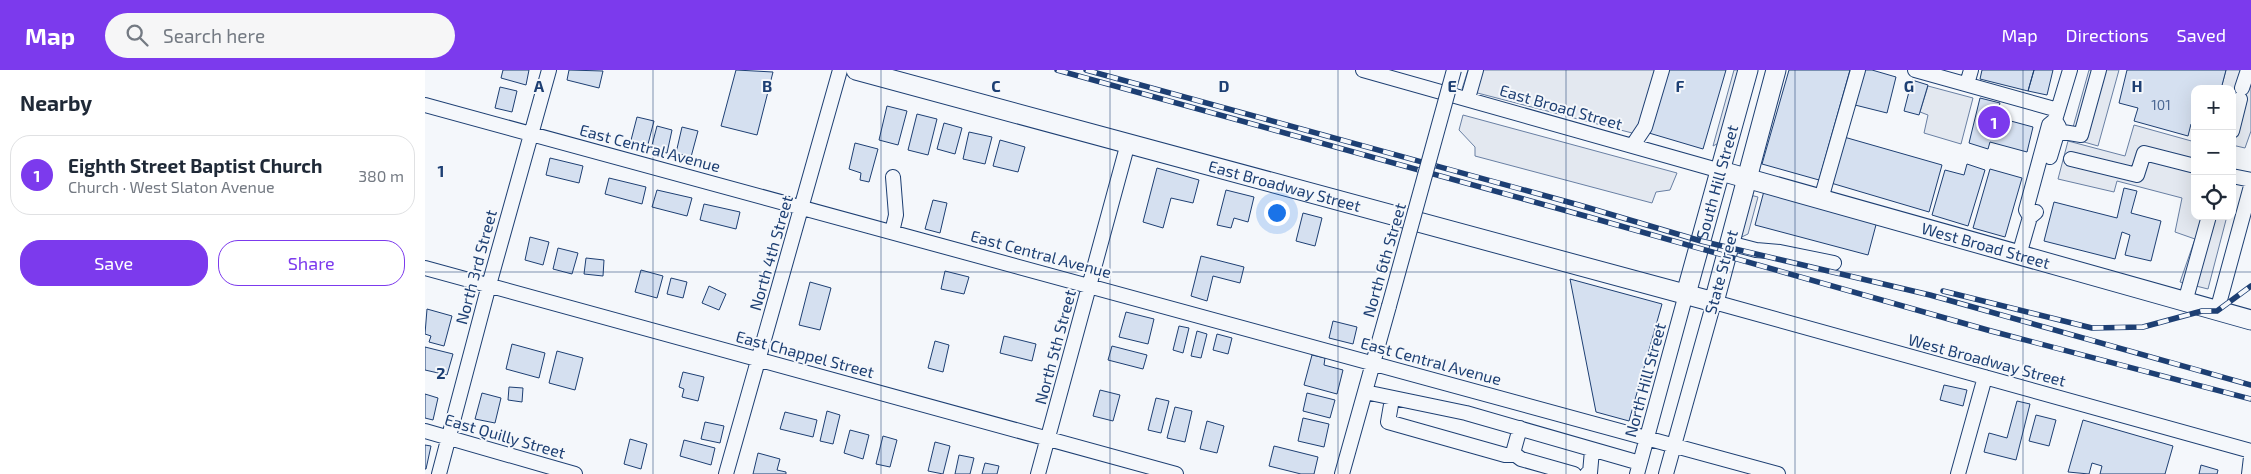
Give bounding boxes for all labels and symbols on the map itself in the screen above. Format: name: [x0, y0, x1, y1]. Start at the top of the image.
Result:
text: A: [534, 76, 545, 95]
text: B: [762, 76, 772, 95]
text: C: [991, 76, 1001, 95]
text: D: [1219, 76, 1230, 95]
text: E: [1447, 76, 1457, 95]
text: F: [1676, 76, 1685, 95]
text: G: [1904, 76, 1914, 95]
text: H: [2131, 76, 2143, 95]
street label: East Broad Street: [1498, 80, 1625, 133]
house number: 101: [2151, 96, 2171, 113]
pin: 1: [1978, 103, 2010, 141]
street label: East Central Avenue: [578, 120, 723, 175]
street label: South Hill Street: [1692, 123, 1741, 242]
street label: East Broadway Street: [1207, 156, 1363, 215]
text: 1: [438, 161, 444, 180]
street label: North 4th Street: [745, 193, 796, 313]
your location: [1264, 200, 1290, 226]
street label: North 6th Street: [1358, 200, 1409, 319]
street label: North 3rd Street: [451, 207, 500, 326]
street label: West Broad Street: [1919, 218, 2052, 272]
street label: East Central Avenue: [969, 226, 1114, 281]
street label: State Street: [1700, 228, 1741, 316]
street label: North 5th Street: [1030, 288, 1079, 406]
street label: North Hill Street: [1620, 321, 1669, 439]
street label: East Chappel Street: [734, 326, 876, 381]
street label: West Broadway Street: [1906, 329, 2068, 390]
street label: East Central Avenue: [1359, 333, 1504, 388]
text: 2: [436, 363, 446, 382]
street label: East Quilly Street: [442, 409, 568, 463]

